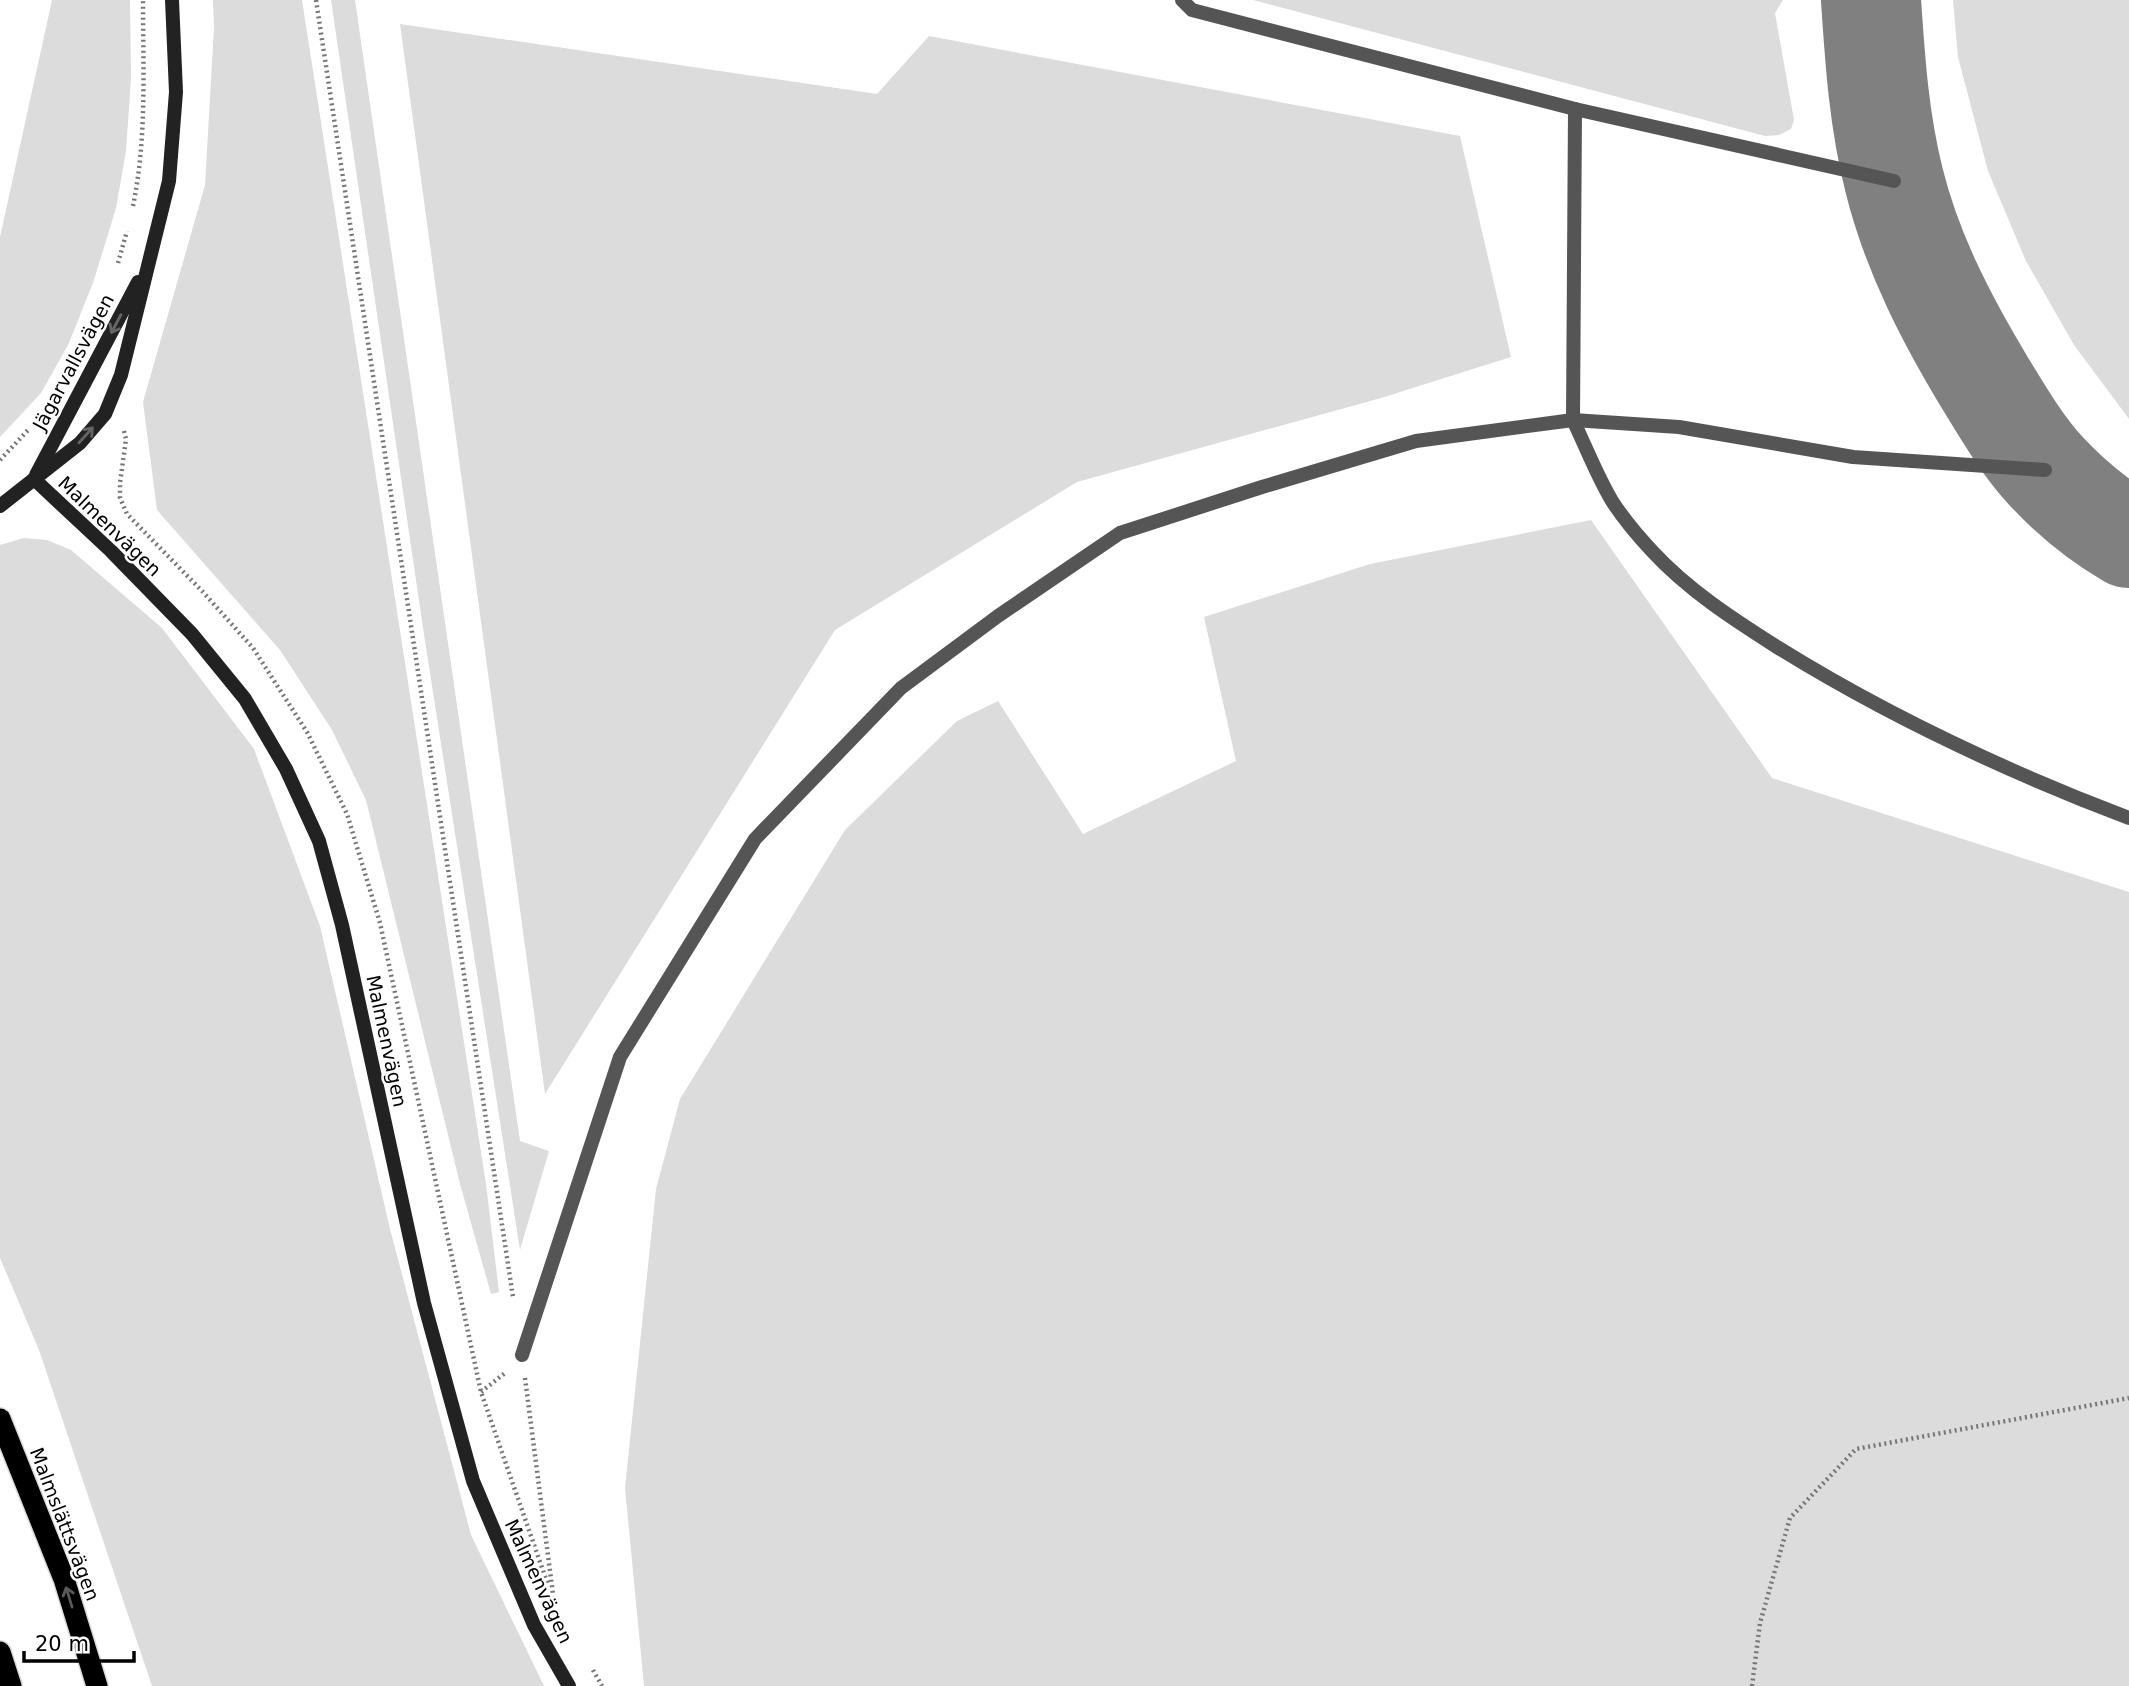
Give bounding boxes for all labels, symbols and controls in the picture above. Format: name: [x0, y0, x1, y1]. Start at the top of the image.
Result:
street label: Jägarvallsvägen: [27, 290, 118, 435]
one-way arrow: [108, 313, 122, 334]
one-way arrow: [78, 426, 94, 444]
street label: Malmenvägen: [54, 471, 166, 581]
street label: Malmenvägen: [362, 973, 412, 1109]
street label: Malmslättsvägen: [26, 1444, 104, 1604]
street label: Malmenvägen: [501, 1516, 577, 1646]
one-way arrow: [62, 1587, 75, 1609]
scale bar: [24, 1620, 135, 1664]
text: 20 m: [35, 1632, 89, 1656]

